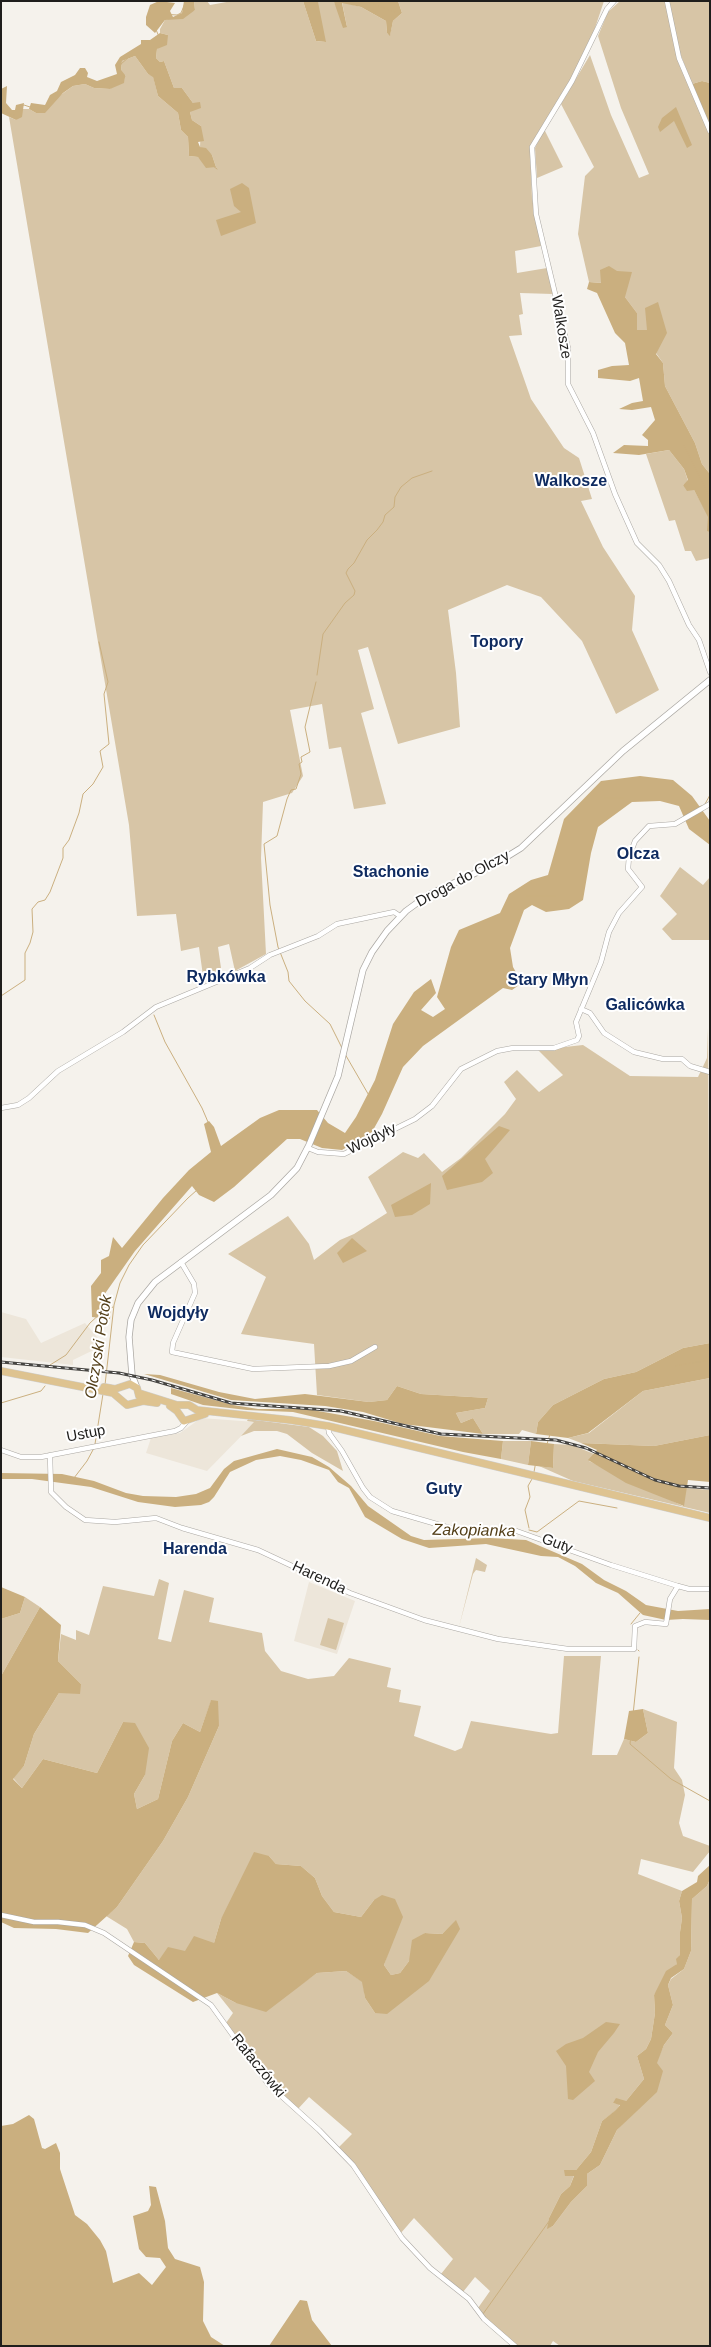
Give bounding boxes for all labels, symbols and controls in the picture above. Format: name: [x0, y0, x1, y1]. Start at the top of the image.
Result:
street label: Walkosze: [547, 294, 575, 360]
district label: Walkosze: [535, 472, 607, 492]
district label: Topory: [470, 633, 524, 653]
district label: Olcza: [617, 845, 659, 865]
street label: Droga do Olczy: [413, 847, 513, 911]
district label: Stachonie: [353, 863, 429, 883]
district label: Rybkówka: [186, 968, 266, 988]
district label: Stary Młyn: [508, 971, 588, 991]
district label: Galicówka: [605, 996, 685, 1016]
street label: Wojdyły: [345, 1119, 399, 1159]
water label: Olczyski Potok: [81, 1294, 117, 1400]
district label: Wojdyły: [147, 1304, 209, 1324]
street label: Ustup: [65, 1421, 107, 1447]
district label: Guty: [426, 1480, 462, 1500]
water label: Zakopianka: [432, 1521, 516, 1541]
street label: Guty: [539, 1530, 575, 1558]
district label: Harenda: [163, 1540, 227, 1560]
street label: Harenda: [289, 1558, 349, 1598]
street label: Rafaczówki: [227, 2031, 289, 2101]

